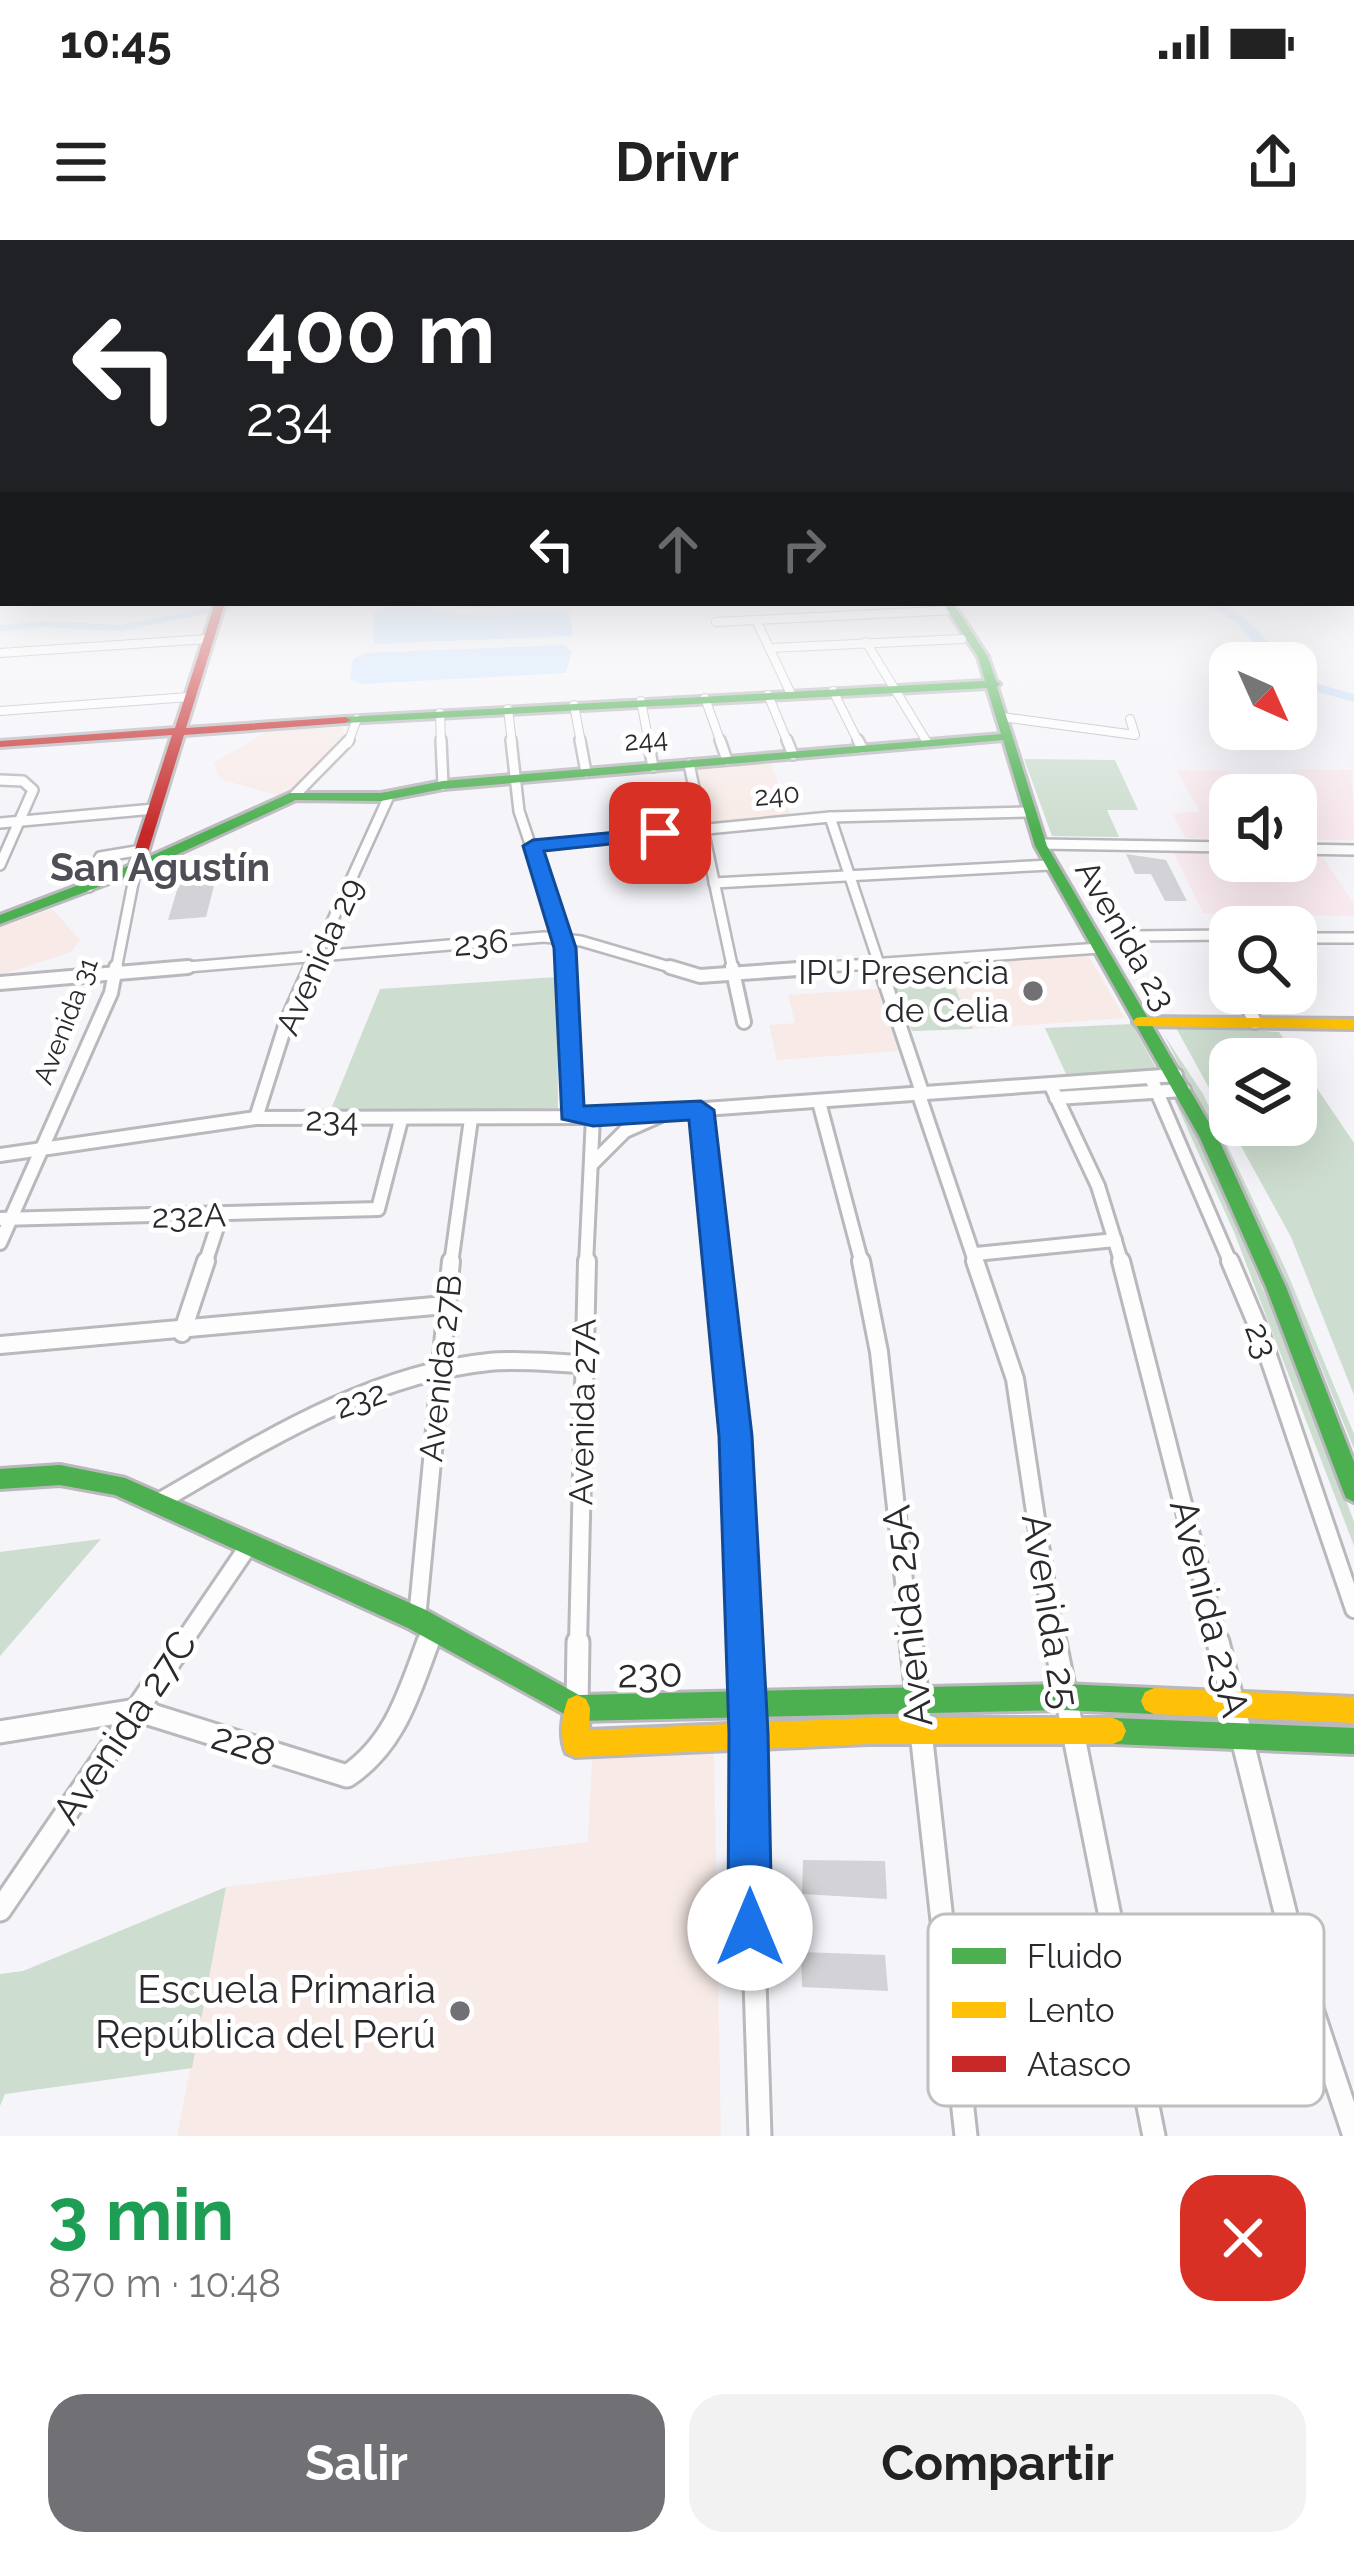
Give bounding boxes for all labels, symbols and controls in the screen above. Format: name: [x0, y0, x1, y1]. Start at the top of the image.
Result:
text: 10:45: [60, 16, 172, 69]
icon: menu: [48, 129, 114, 195]
icon: share: [1240, 129, 1306, 195]
text: Drivr: [615, 130, 739, 194]
text: 400 m: [246, 284, 495, 383]
icon: left: [48, 288, 204, 444]
text: 234: [246, 385, 332, 449]
icon: left: [519, 516, 585, 582]
icon: ahead: [645, 516, 711, 582]
icon: right: [771, 516, 837, 582]
north arrow: [1209, 642, 1317, 750]
map controls: [1209, 642, 1317, 1146]
street label: 244: [623, 722, 669, 757]
button: sound: [1209, 774, 1317, 882]
street label: 240: [753, 777, 801, 812]
pin: [609, 782, 711, 884]
icon: arrive: [627, 800, 693, 866]
district label: San Agustín: [50, 844, 270, 890]
street label: Avenida 23: [1067, 854, 1184, 1017]
street label: Avenida 29: [268, 872, 371, 1041]
button: search: [1209, 906, 1317, 1014]
street label: 236: [452, 921, 510, 964]
street label: Avenida 31: [27, 953, 104, 1089]
place label: IPU Presencia de Celia: [798, 953, 1009, 1030]
marker: IPU Presencia de Celia: [1020, 978, 1046, 1004]
button: layers: [1209, 1038, 1317, 1146]
street label: 234: [305, 1100, 359, 1139]
street label: 232A: [152, 1195, 227, 1236]
street label: Avenida 27B: [411, 1273, 470, 1463]
street label: 23: [1237, 1317, 1286, 1363]
street label: Avenida 27A: [561, 1318, 604, 1506]
street label: 232: [329, 1372, 391, 1427]
street label: Avenida 23A: [1161, 1495, 1259, 1721]
street label: Avenida 25A: [872, 1503, 942, 1729]
street label: Avenida 25: [1013, 1510, 1089, 1712]
street label: Avenida 27C: [43, 1622, 205, 1832]
street label: 230: [617, 1649, 683, 1697]
street label: 228: [207, 1712, 281, 1776]
position arrow: [687, 1865, 813, 1991]
legend: [928, 1914, 1324, 2106]
text: Fluido: [1027, 1937, 1122, 1976]
place label: Escuela Primaria República del Perú: [95, 1966, 436, 2057]
text: Lento: [1027, 1991, 1115, 2030]
marker: Escuela Primaria República del Perú: [447, 1998, 473, 2024]
text: Atasco: [1027, 2045, 1131, 2084]
text: 3 min: [48, 2172, 234, 2257]
button: close: [1180, 2175, 1306, 2301]
text: 870 m · 10:48: [48, 2260, 281, 2306]
button: Salir: [48, 2394, 665, 2532]
button: Compartir: [689, 2394, 1306, 2532]

